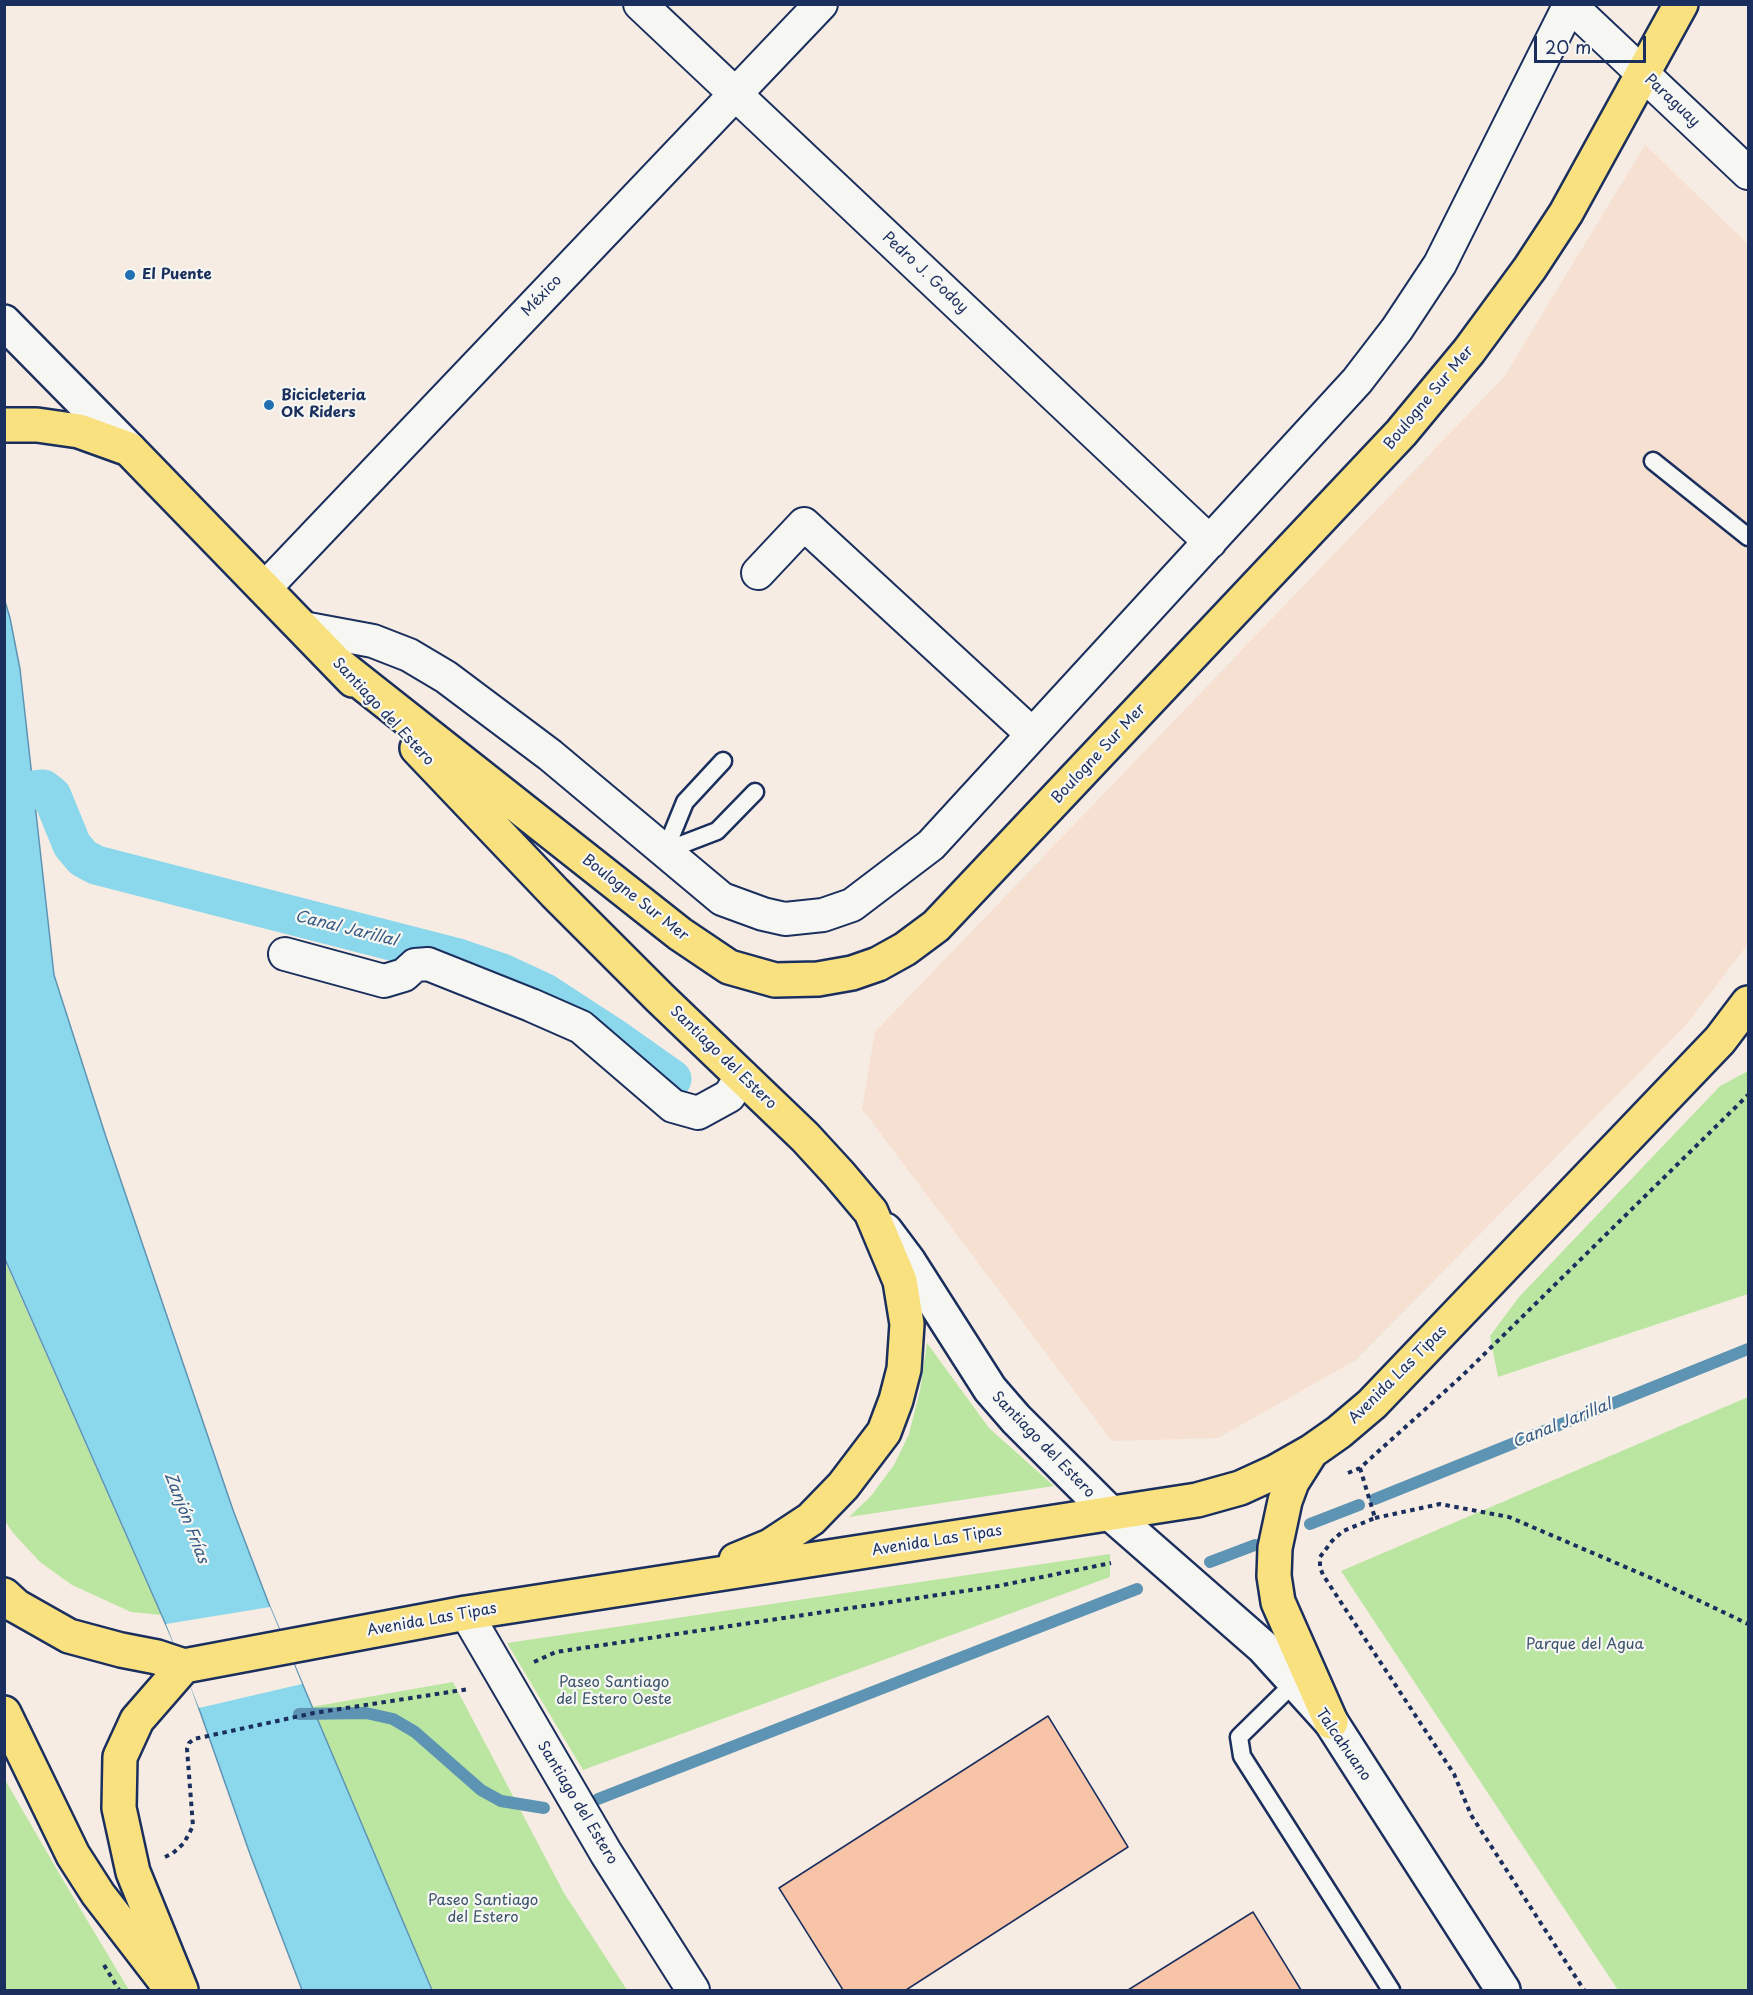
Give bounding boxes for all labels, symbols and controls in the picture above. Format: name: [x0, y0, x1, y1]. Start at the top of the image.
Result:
scale bar: [1537, 24, 1650, 62]
text: 20 m: [1545, 33, 1591, 60]
street label: Paraguay: [1641, 71, 1703, 131]
street label: Pedro J. Godoy: [878, 229, 972, 317]
place label: El Puente: [142, 266, 212, 284]
marker: El Puente: [123, 268, 137, 282]
street label: México: [518, 272, 566, 320]
street label: Boulogne Sur Mer: [1380, 342, 1478, 454]
place label: Bicicleteria OK Riders: [281, 387, 366, 422]
marker: Bicicleteria OK Riders: [262, 398, 276, 412]
street label: Santiago del Estero: [328, 654, 438, 770]
street label: Boulogne Sur Mer: [1048, 700, 1150, 808]
street label: Boulogne Sur Mer: [578, 851, 692, 945]
water label: Canal Jarillal: [293, 907, 399, 951]
street label: Santiago del Estero: [666, 1003, 780, 1113]
street label: Avenida Las Tipas: [1345, 1322, 1451, 1428]
street label: Santiago del Estero: [988, 1388, 1098, 1502]
water label: Canal Jarillal: [1510, 1395, 1614, 1453]
water label: Zanjón Frías: [160, 1470, 212, 1566]
street label: Avenida Las Tipas: [871, 1522, 1003, 1560]
street label: Avenida Las Tipas: [366, 1600, 498, 1640]
park label: Parque del Agua: [1526, 1636, 1644, 1654]
park label: Paseo Santiago del Estero Oeste: [556, 1674, 672, 1709]
street label: Talcahuano: [1311, 1705, 1375, 1785]
street label: Santiago del Estero: [533, 1738, 621, 1868]
park label: Paseo Santiago del Estero: [428, 1892, 538, 1927]

